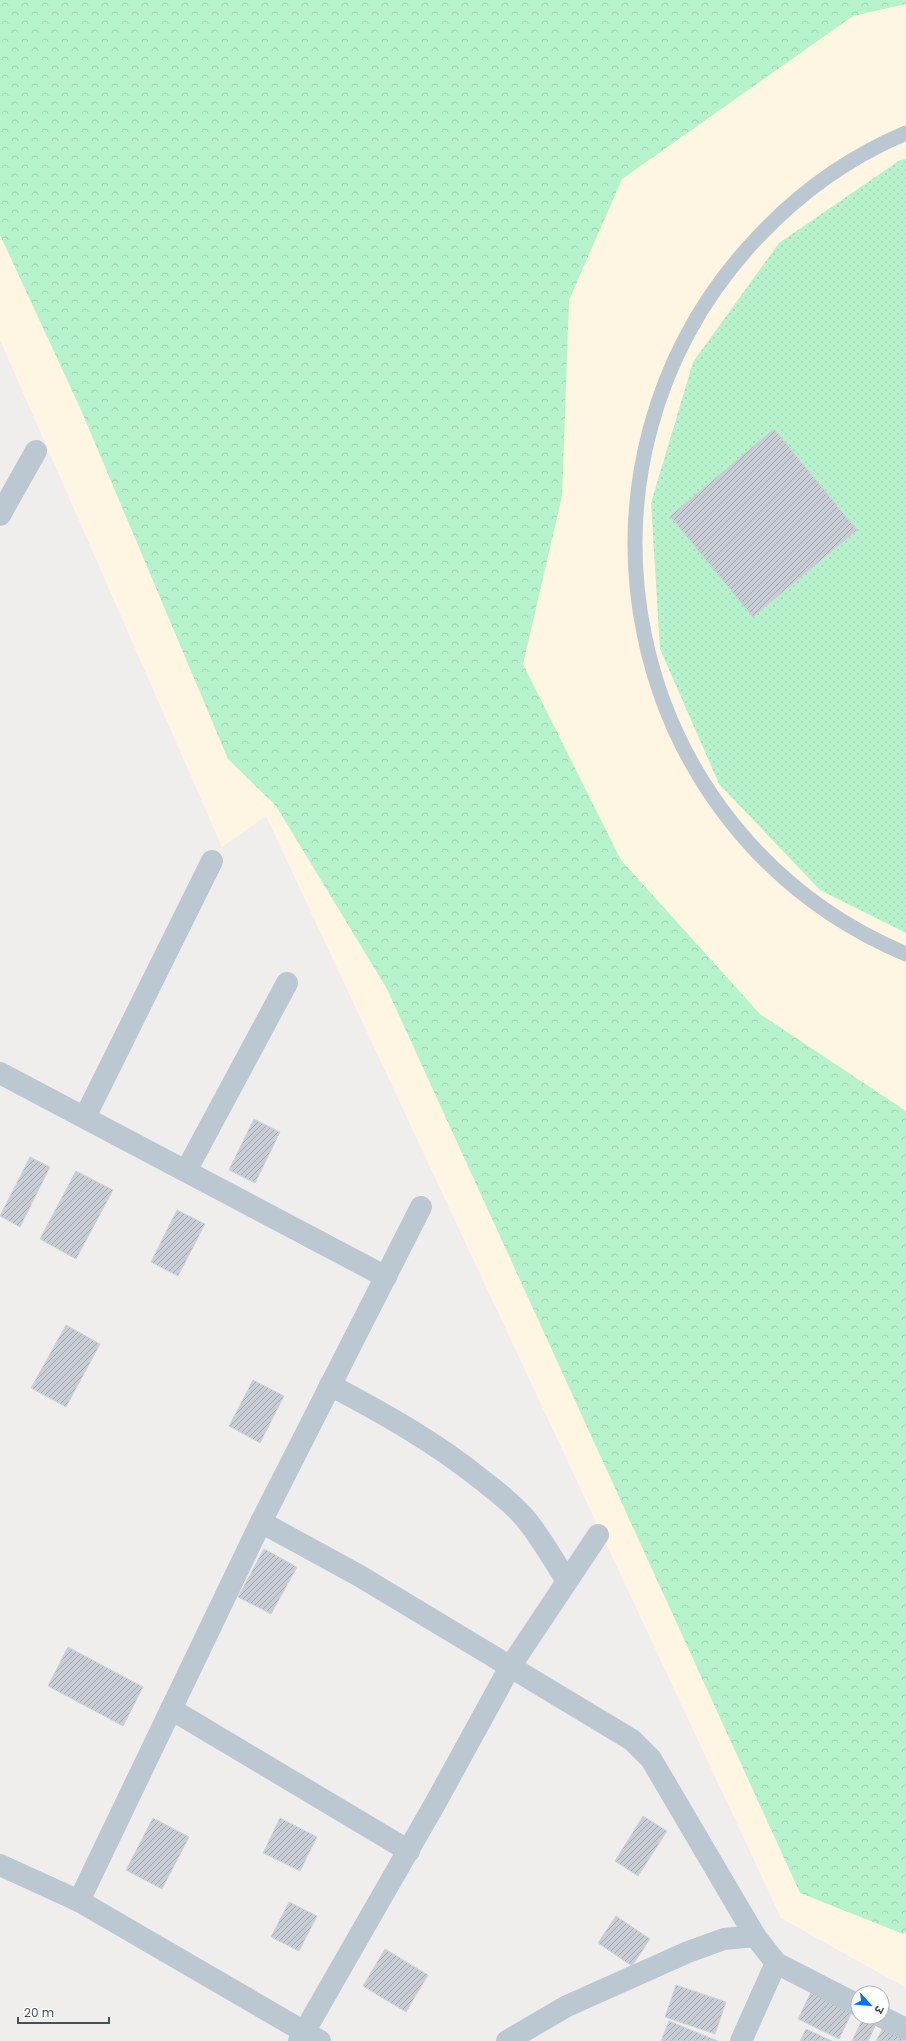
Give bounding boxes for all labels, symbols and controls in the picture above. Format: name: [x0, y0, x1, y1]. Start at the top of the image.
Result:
north arrow: [850, 1985, 890, 2025]
scale bar: [18, 1999, 109, 2025]
text: उ: [870, 2002, 888, 2017]
text: 20 m: [24, 2004, 54, 2021]

